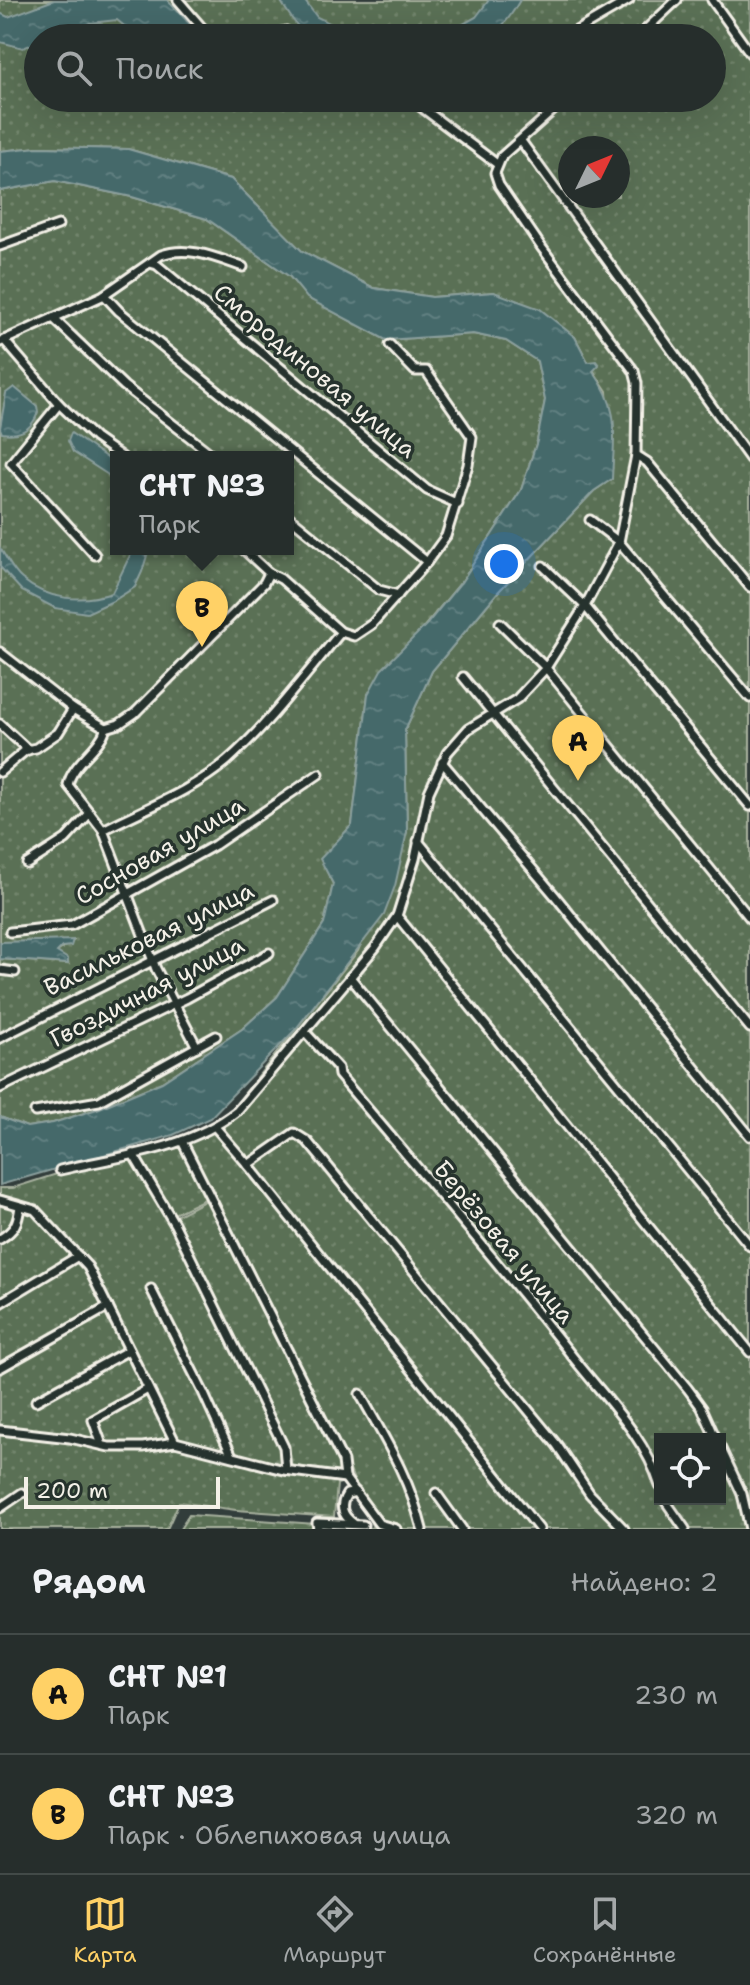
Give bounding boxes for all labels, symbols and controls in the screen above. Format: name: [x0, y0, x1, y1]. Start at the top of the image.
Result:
search box: [24, 24, 726, 112]
icon: search: [52, 46, 96, 90]
text: Поиск: [116, 48, 204, 89]
north arrow: [558, 136, 630, 208]
street label: Смородиновая улица: [207, 277, 423, 465]
popup: [110, 451, 294, 555]
text: СНТ №3: [139, 465, 265, 506]
text: Парк: [139, 506, 200, 541]
your location: [484, 544, 524, 584]
pin: B: [176, 581, 228, 647]
pin: A: [552, 715, 604, 781]
street label: Сосновая улица: [70, 790, 251, 912]
street label: Васильковая улица: [39, 874, 259, 1004]
street label: Гвоздичная улица: [44, 929, 250, 1055]
street label: Берёзовая улица: [426, 1154, 582, 1330]
map controls: [654, 1433, 726, 1505]
button: locate: [654, 1433, 726, 1505]
scale bar: [24, 1473, 220, 1509]
text: 200 m: [36, 1476, 108, 1505]
text: Рядом: [32, 1558, 146, 1604]
text: Найдено: 2: [571, 1564, 718, 1599]
text: СНТ №1: [108, 1656, 227, 1697]
text: A: [48, 1677, 68, 1712]
text: 230 m: [634, 1677, 718, 1712]
text: Парк: [108, 1697, 170, 1732]
text: СНТ №3: [108, 1776, 235, 1817]
text: B: [50, 1797, 66, 1832]
text: 320 m: [635, 1797, 718, 1832]
text: Парк · Облепиховая улица: [108, 1817, 450, 1852]
tab: Карта: [73, 1892, 136, 1969]
tab: Маршрут: [283, 1892, 386, 1969]
tab: Сохранённые: [533, 1892, 677, 1969]

